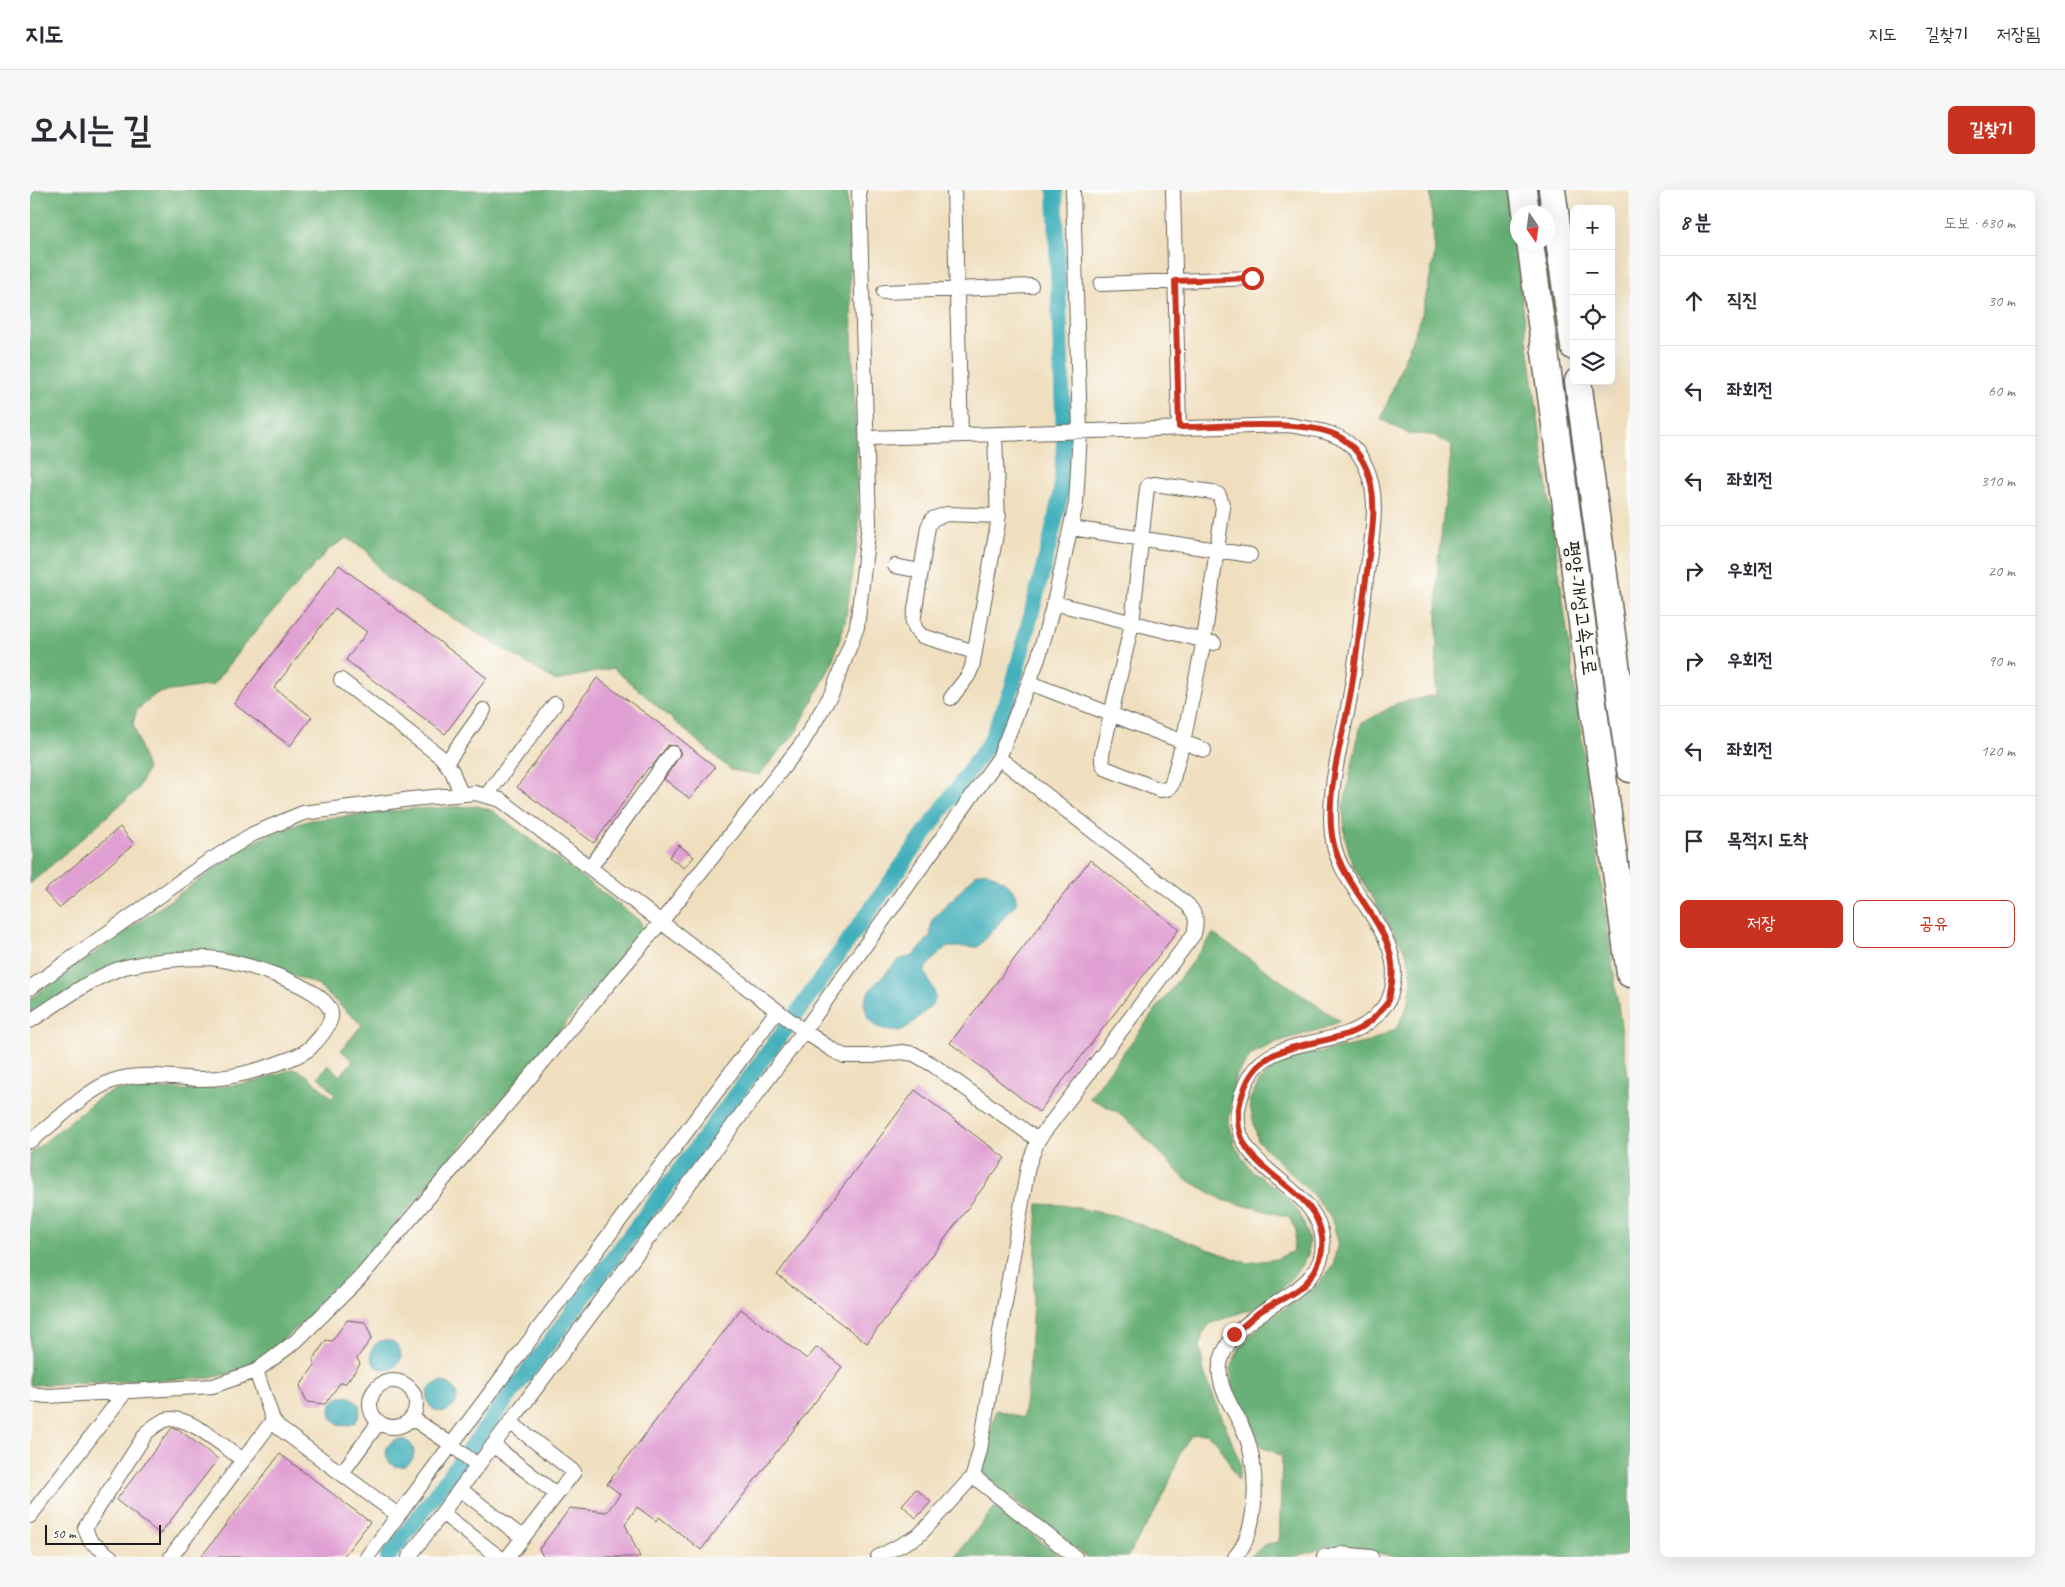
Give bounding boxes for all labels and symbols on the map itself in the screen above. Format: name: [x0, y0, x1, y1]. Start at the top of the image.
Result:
north arrow: [1510, 205, 1555, 250]
route start: [1241, 267, 1264, 290]
street label: 평양-개성고속도로: [1559, 539, 1603, 677]
route end: [1223, 1323, 1246, 1346]
scale bar: [45, 1522, 161, 1545]

